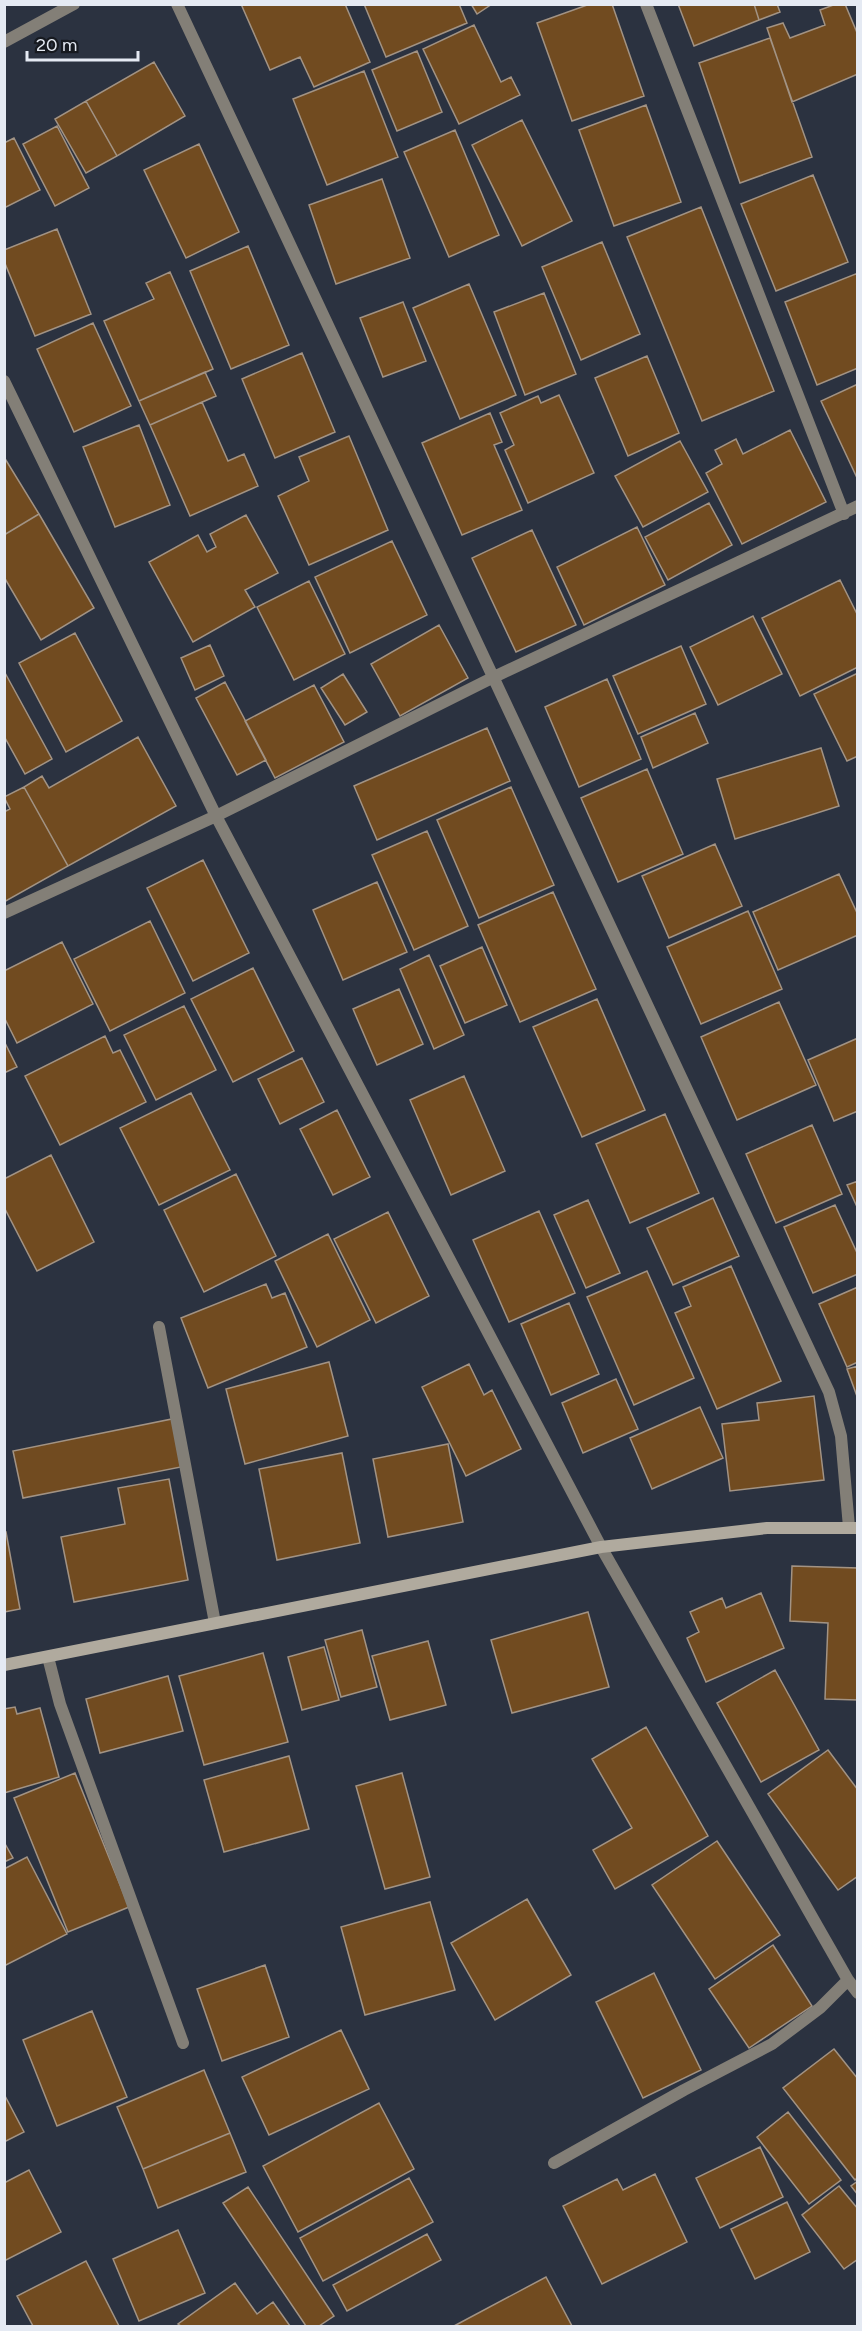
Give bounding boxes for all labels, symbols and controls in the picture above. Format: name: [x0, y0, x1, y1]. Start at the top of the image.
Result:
scale bar: [27, 24, 138, 62]
text: 20 m: [36, 34, 77, 56]

